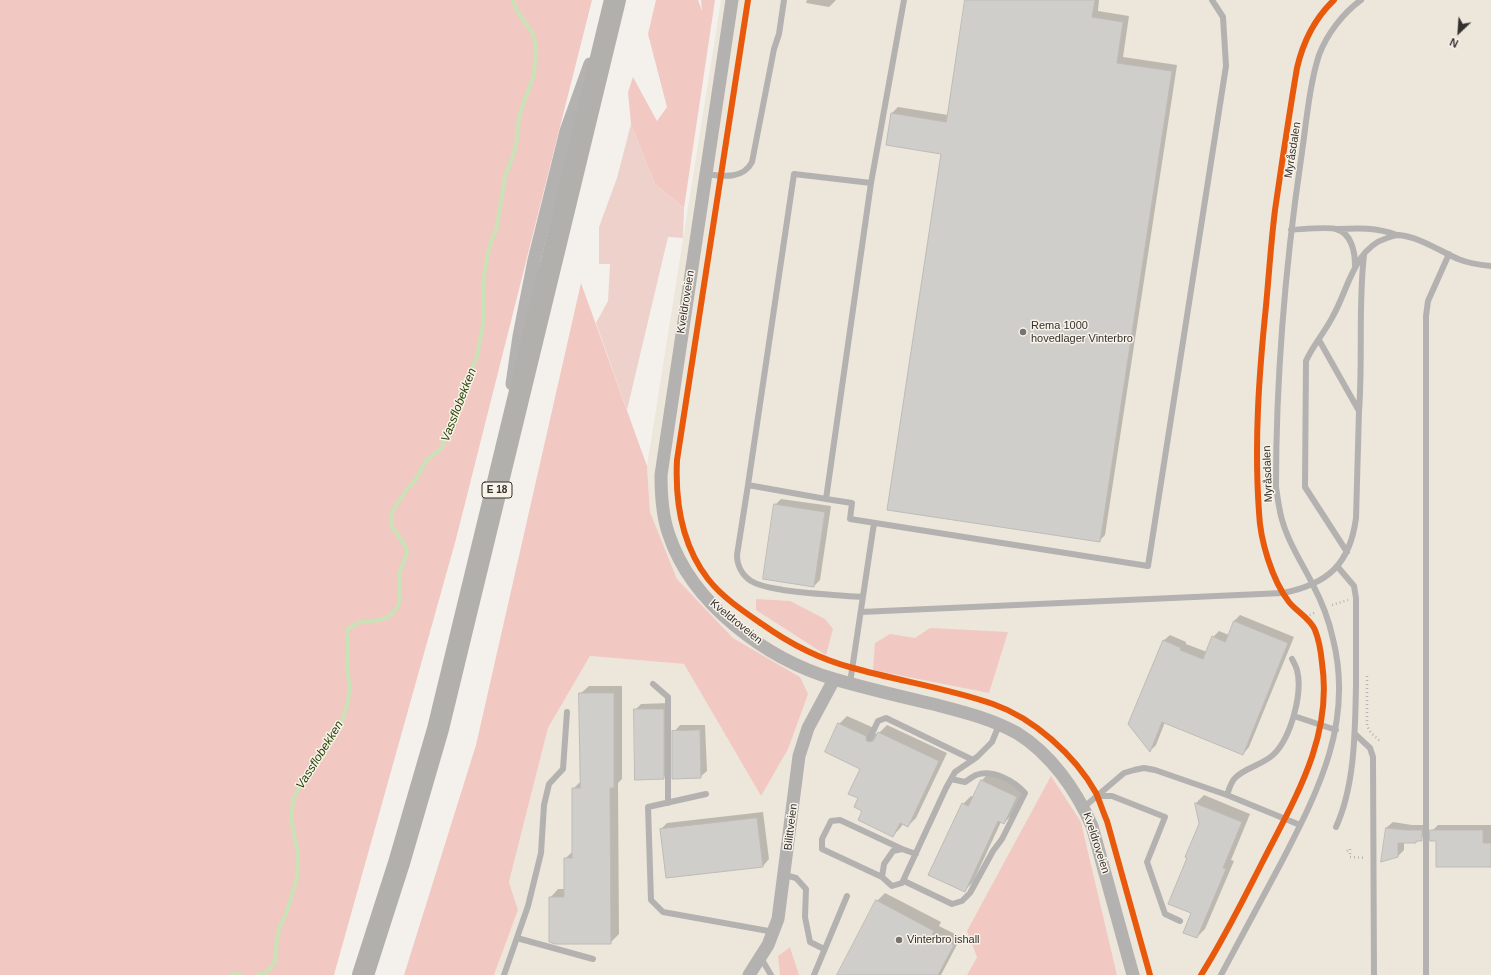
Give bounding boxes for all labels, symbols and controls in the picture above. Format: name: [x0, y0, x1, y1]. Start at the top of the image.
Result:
north arrow: [1439, 12, 1479, 52]
text: N: [1448, 36, 1460, 50]
street label: Myråsdalen: [1282, 121, 1304, 179]
street label: Kveldroveien: [675, 270, 697, 334]
place label: Rema 1000 hovedlager Vinterbro: [1031, 319, 1133, 345]
marker: Rema 1000 hovedlager Vinterbro: [1018, 327, 1028, 337]
water label: Vassflobekken: [438, 366, 480, 444]
street label: Myråsdalen: [1260, 445, 1276, 503]
road number: E 18: [482, 482, 512, 498]
street label: Kveldroveien: [707, 597, 765, 647]
water label: Vassflobekken: [293, 718, 347, 792]
street label: Bilittveien: [782, 803, 800, 851]
street label: Kveldroveien: [1080, 811, 1112, 875]
place label: Vinterbro ishall: [907, 933, 980, 947]
marker: Vinterbro ishall: [894, 935, 904, 945]

